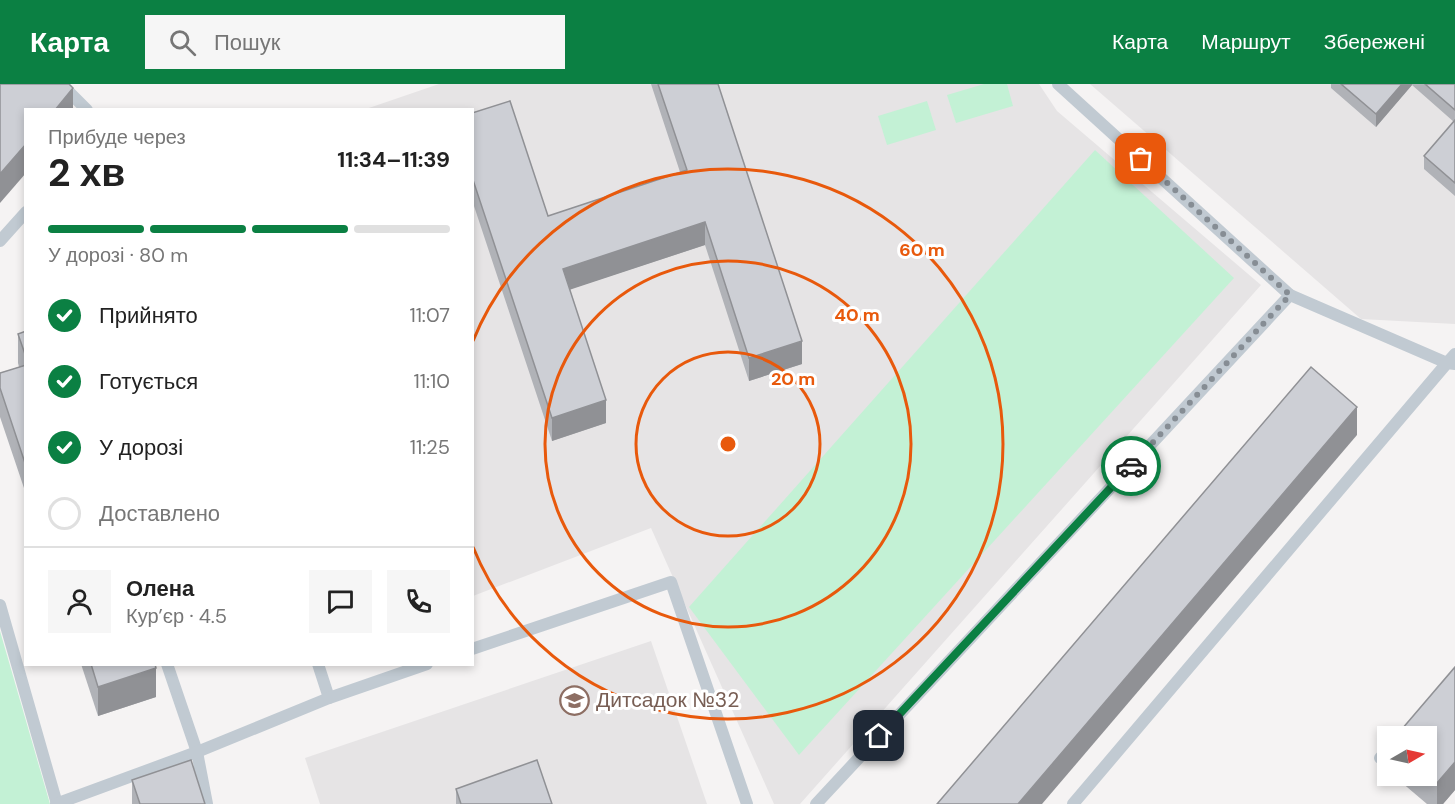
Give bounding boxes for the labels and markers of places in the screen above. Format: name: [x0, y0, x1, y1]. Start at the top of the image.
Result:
pin: [1115, 133, 1166, 184]
centre of rings: [718, 434, 738, 454]
school or university icon: Дитсадок №32: [559, 684, 591, 716]
place label: Дитсадок №32: [596, 686, 739, 714]
pin: [853, 710, 904, 761]

